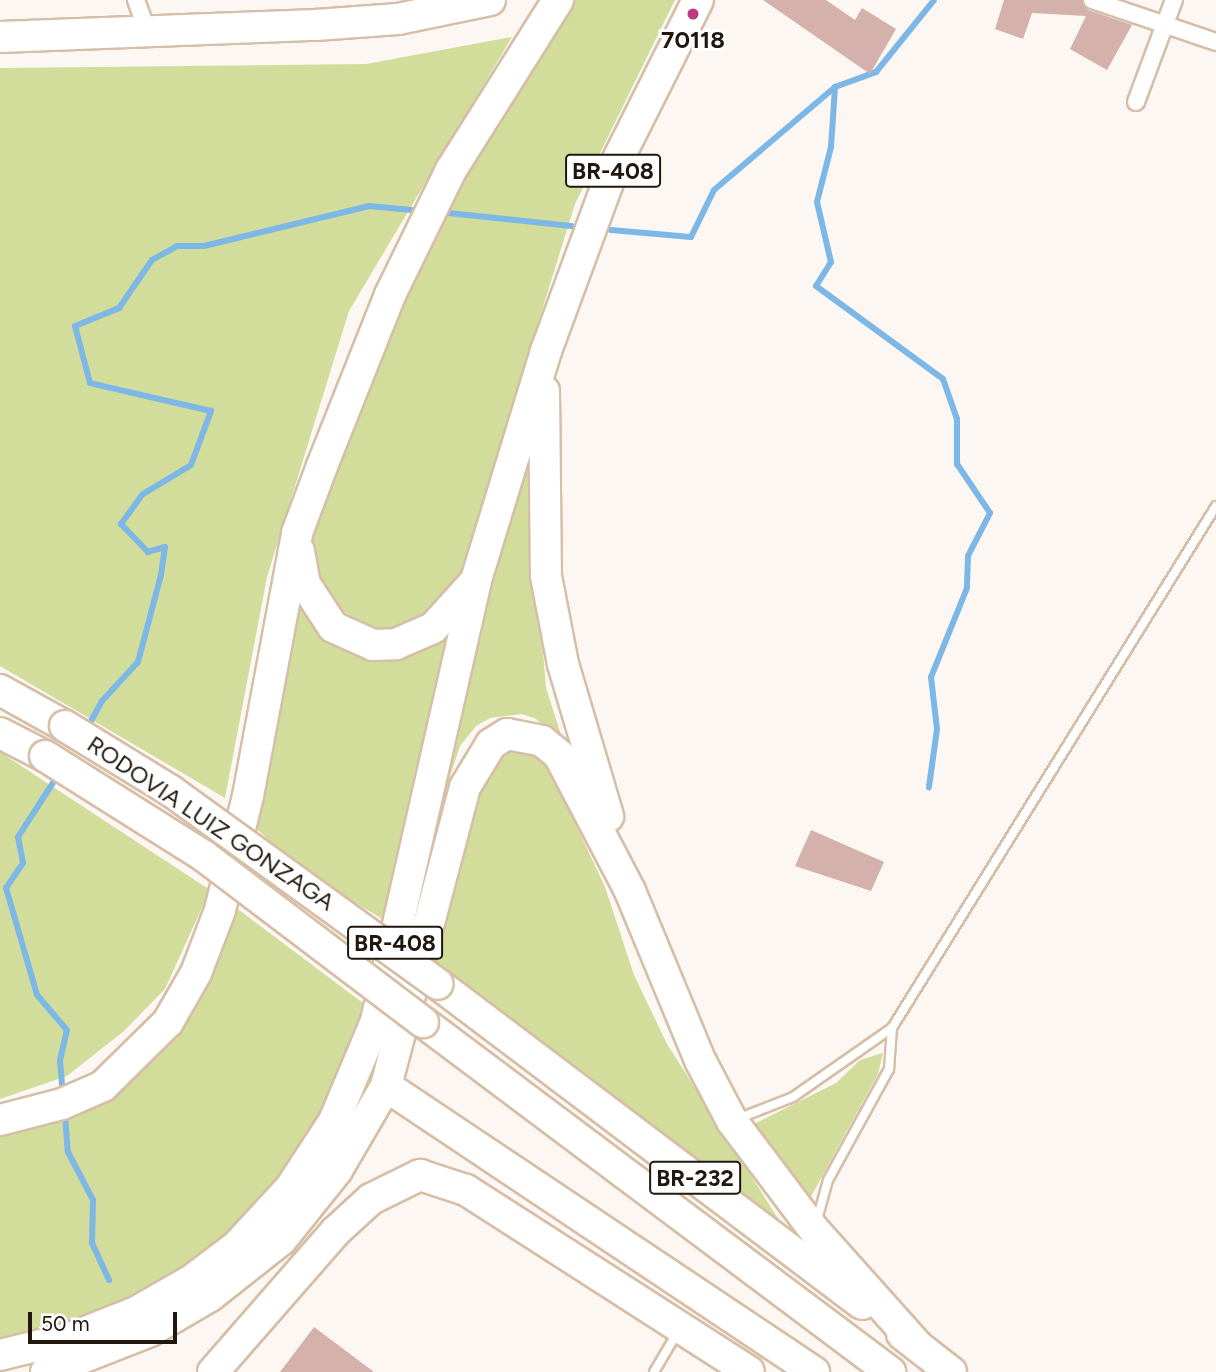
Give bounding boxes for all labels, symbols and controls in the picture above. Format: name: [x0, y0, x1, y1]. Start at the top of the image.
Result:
marker: 70118: [685, 6, 701, 22]
place label: 70118: [661, 26, 725, 54]
road number: BR-408: [564, 152, 662, 190]
street label: RODOVIA LUIZ GONZAGA: [82, 729, 340, 917]
road number: BR-408: [346, 924, 444, 962]
road number: BR-232: [648, 1158, 742, 1198]
scale bar: [32, 1298, 180, 1342]
text: 50 m: [41, 1311, 90, 1336]

